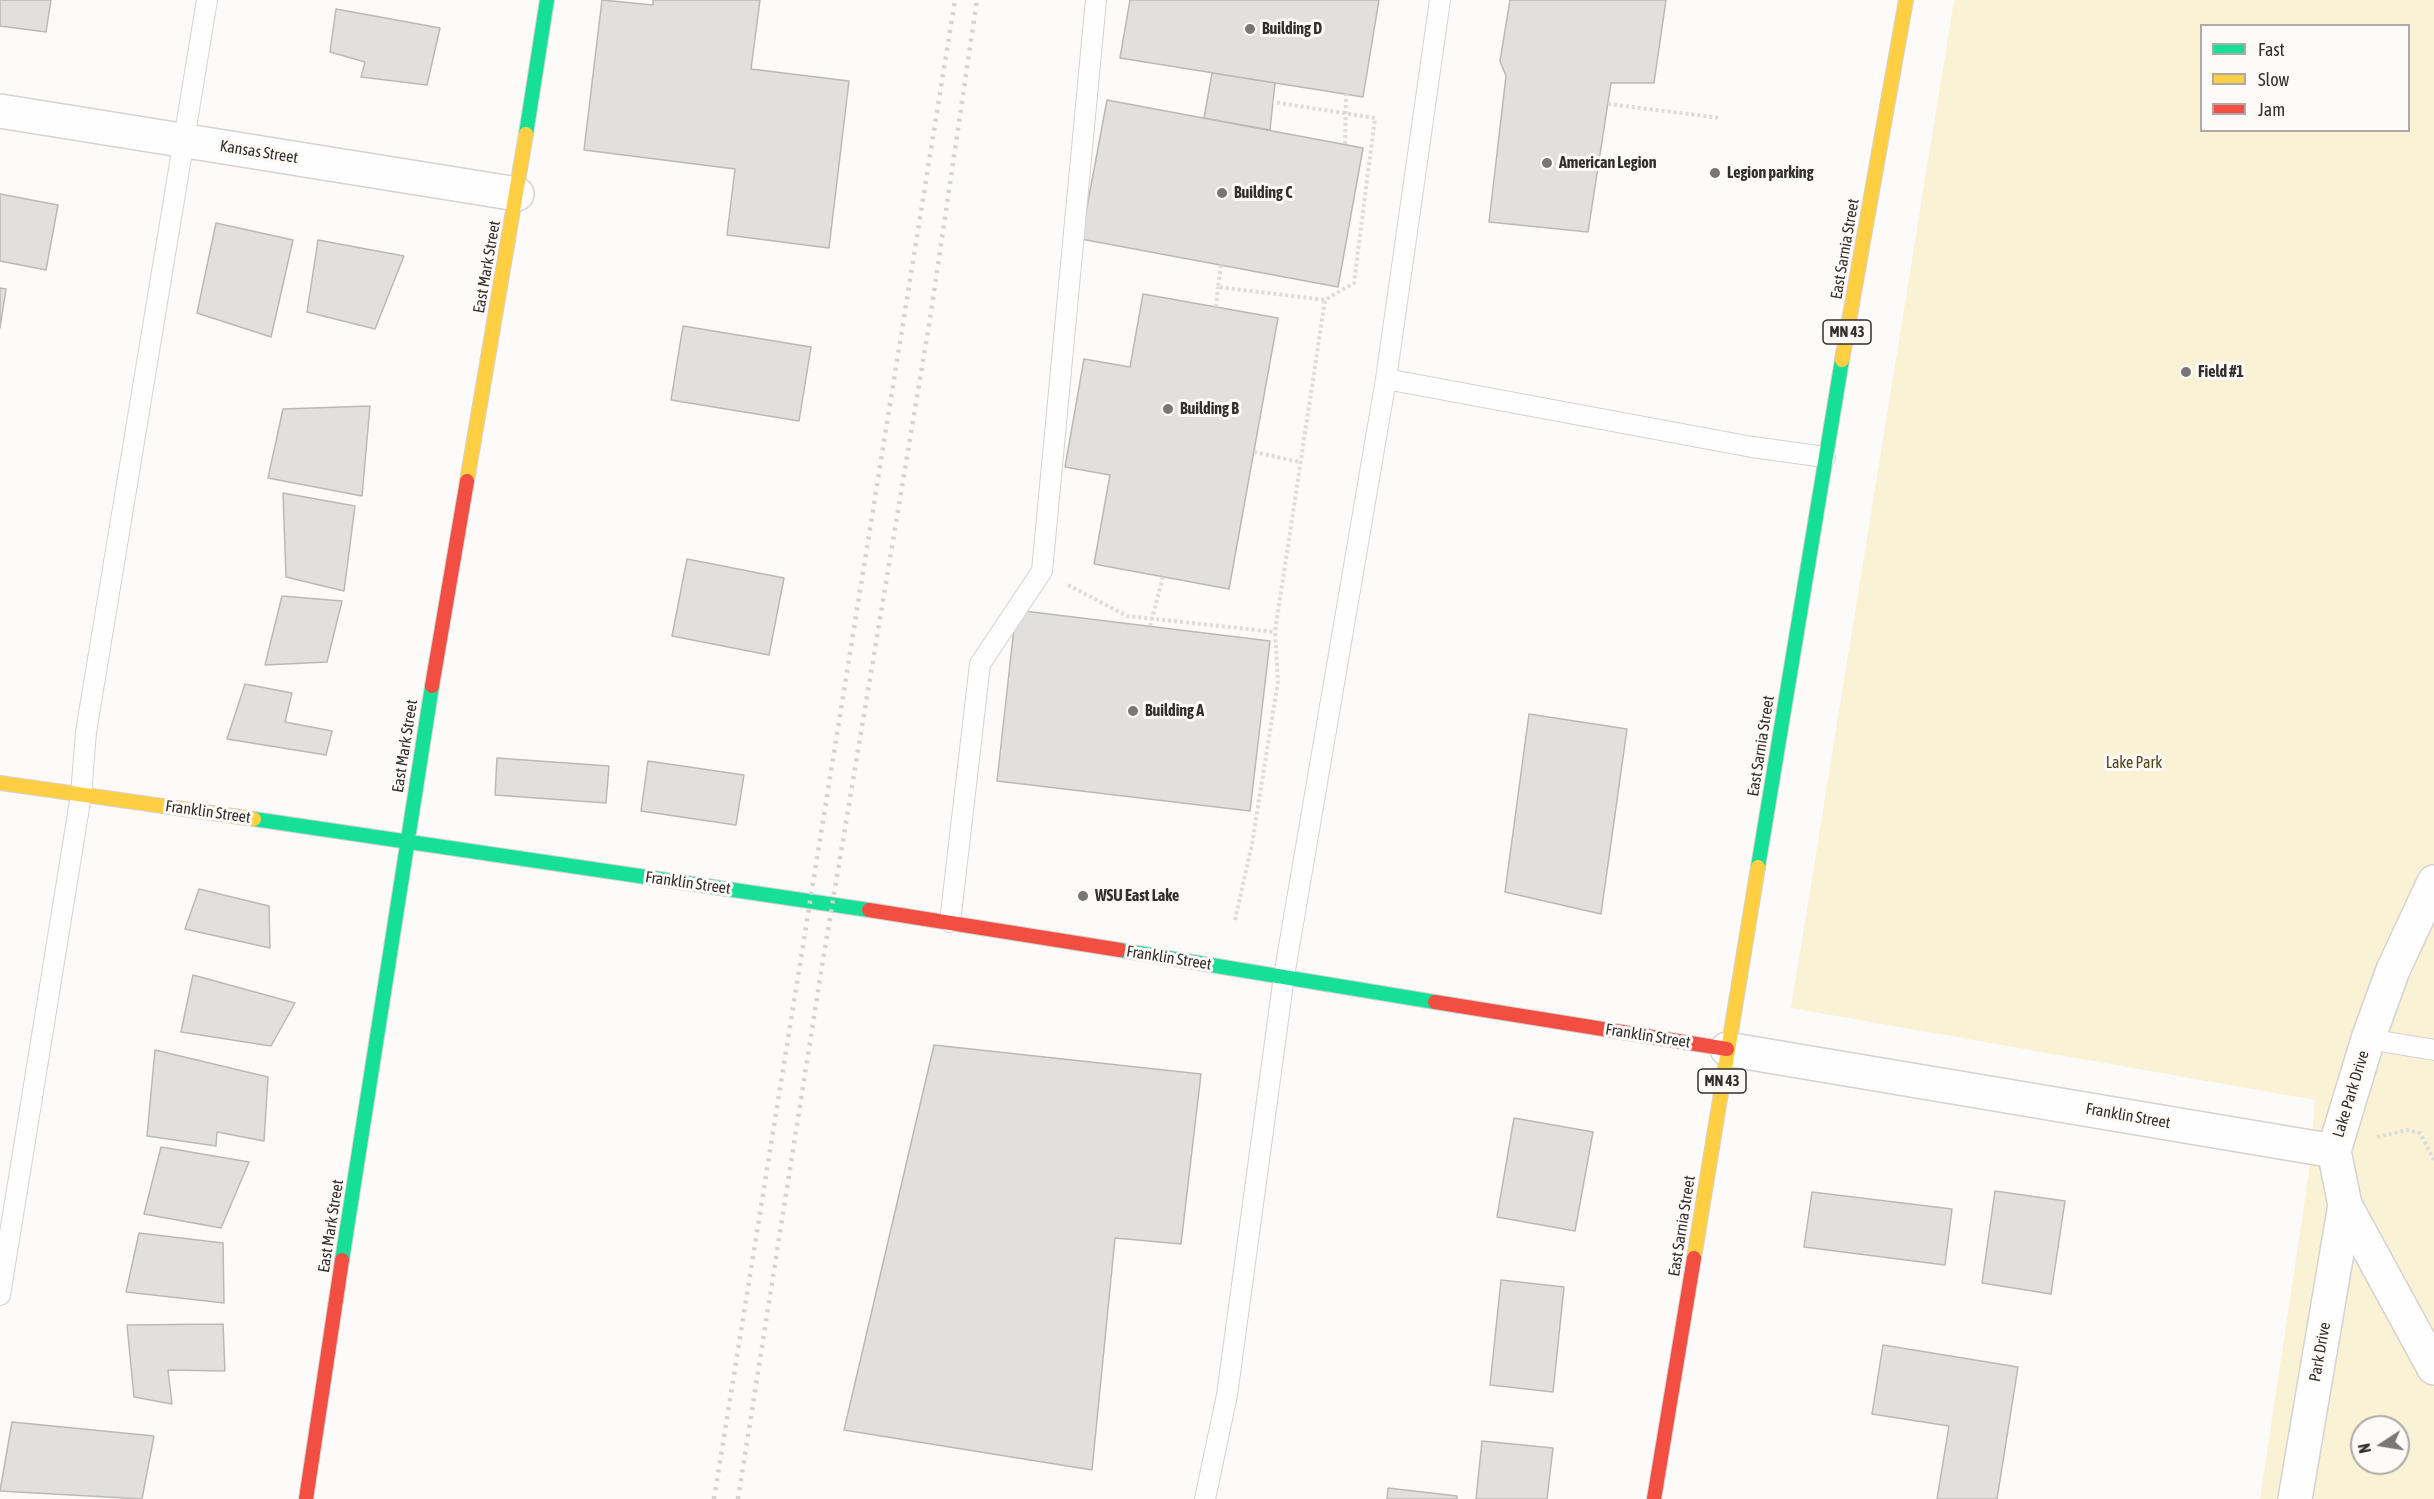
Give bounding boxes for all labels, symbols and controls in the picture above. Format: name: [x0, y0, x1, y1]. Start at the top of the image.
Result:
place label: Building D: [1262, 19, 1322, 39]
marker: Building D: [1243, 22, 1257, 36]
legend: [2200, 24, 2410, 132]
text: Fast: [2258, 39, 2285, 60]
text: Slow: [2258, 69, 2289, 90]
text: Jam: [2258, 99, 2285, 120]
street label: Kansas Street: [219, 136, 299, 168]
place label: American Legion: [1559, 153, 1657, 173]
marker: American Legion: [1540, 156, 1554, 170]
place label: Legion parking: [1727, 163, 1814, 183]
marker: Legion parking: [1708, 166, 1722, 180]
place label: Building C: [1234, 183, 1292, 203]
marker: Building C: [1215, 186, 1229, 200]
street label: East Sarnia Street: [1827, 197, 1863, 301]
street label: East Mark Street: [469, 219, 505, 315]
road number: MN 43: [1823, 320, 1871, 344]
place label: Field #1: [2198, 362, 2244, 382]
marker: Field #1: [2179, 365, 2193, 379]
place label: Building B: [1180, 399, 1239, 419]
marker: Building B: [1161, 402, 1175, 416]
street label: East Sarnia Street: [1744, 694, 1778, 798]
street label: East Mark Street: [388, 698, 422, 794]
place label: Building A: [1145, 701, 1204, 721]
marker: Building A: [1126, 704, 1140, 718]
park label: Lake Park: [2106, 753, 2162, 773]
street label: Franklin Street: [164, 797, 252, 827]
street label: Franklin Street: [644, 868, 732, 898]
place label: WSU East Lake: [1095, 886, 1179, 906]
marker: WSU East Lake: [1076, 889, 1090, 903]
street label: Franklin Street: [1125, 942, 1213, 974]
street label: Franklin Street: [1604, 1020, 1692, 1052]
street label: Lake Park Drive: [2329, 1048, 2373, 1140]
road number: MN 43: [1698, 1069, 1746, 1093]
street label: Franklin Street: [2084, 1099, 2172, 1133]
street label: East Sarnia Street: [1665, 1174, 1699, 1278]
street label: East Mark Street: [314, 1178, 348, 1274]
street label: Park Drive: [2305, 1321, 2335, 1383]
north arrow: [2350, 1415, 2410, 1475]
text: N: [2355, 1442, 2374, 1455]

